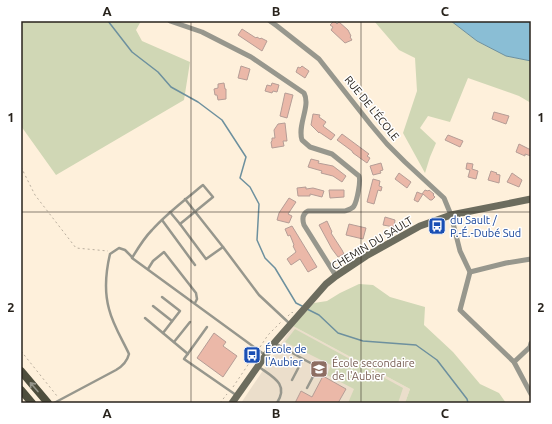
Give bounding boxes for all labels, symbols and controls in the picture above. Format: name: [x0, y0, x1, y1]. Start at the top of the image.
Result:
text: A: [102, 4, 112, 18]
text: B: [272, 4, 281, 18]
text: C: [441, 4, 450, 18]
street label: RUE DE L'ÉCOLE: [342, 73, 402, 143]
text: 1: [7, 110, 15, 124]
text: 1: [537, 110, 545, 124]
street label: CHEMIN DU SAULT: [329, 214, 415, 272]
place label: du Sault / P.-É.-Dubé Sud: [450, 214, 521, 239]
bus stop icon: du Sault / P.-É.-Dubé Sud: [427, 216, 447, 236]
text: 2: [7, 300, 15, 314]
text: 2: [537, 300, 545, 314]
place label: École de l'Aubier: [265, 342, 307, 368]
bus stop icon: École de l'Aubier: [242, 345, 262, 365]
place label: École secondaire de l'Aubier: [332, 356, 415, 382]
school or university icon: École secondaire de l'Aubier: [309, 359, 329, 379]
one-way arrow: [30, 382, 39, 393]
text: A: [102, 406, 112, 420]
text: B: [272, 406, 281, 420]
text: C: [441, 406, 450, 420]

